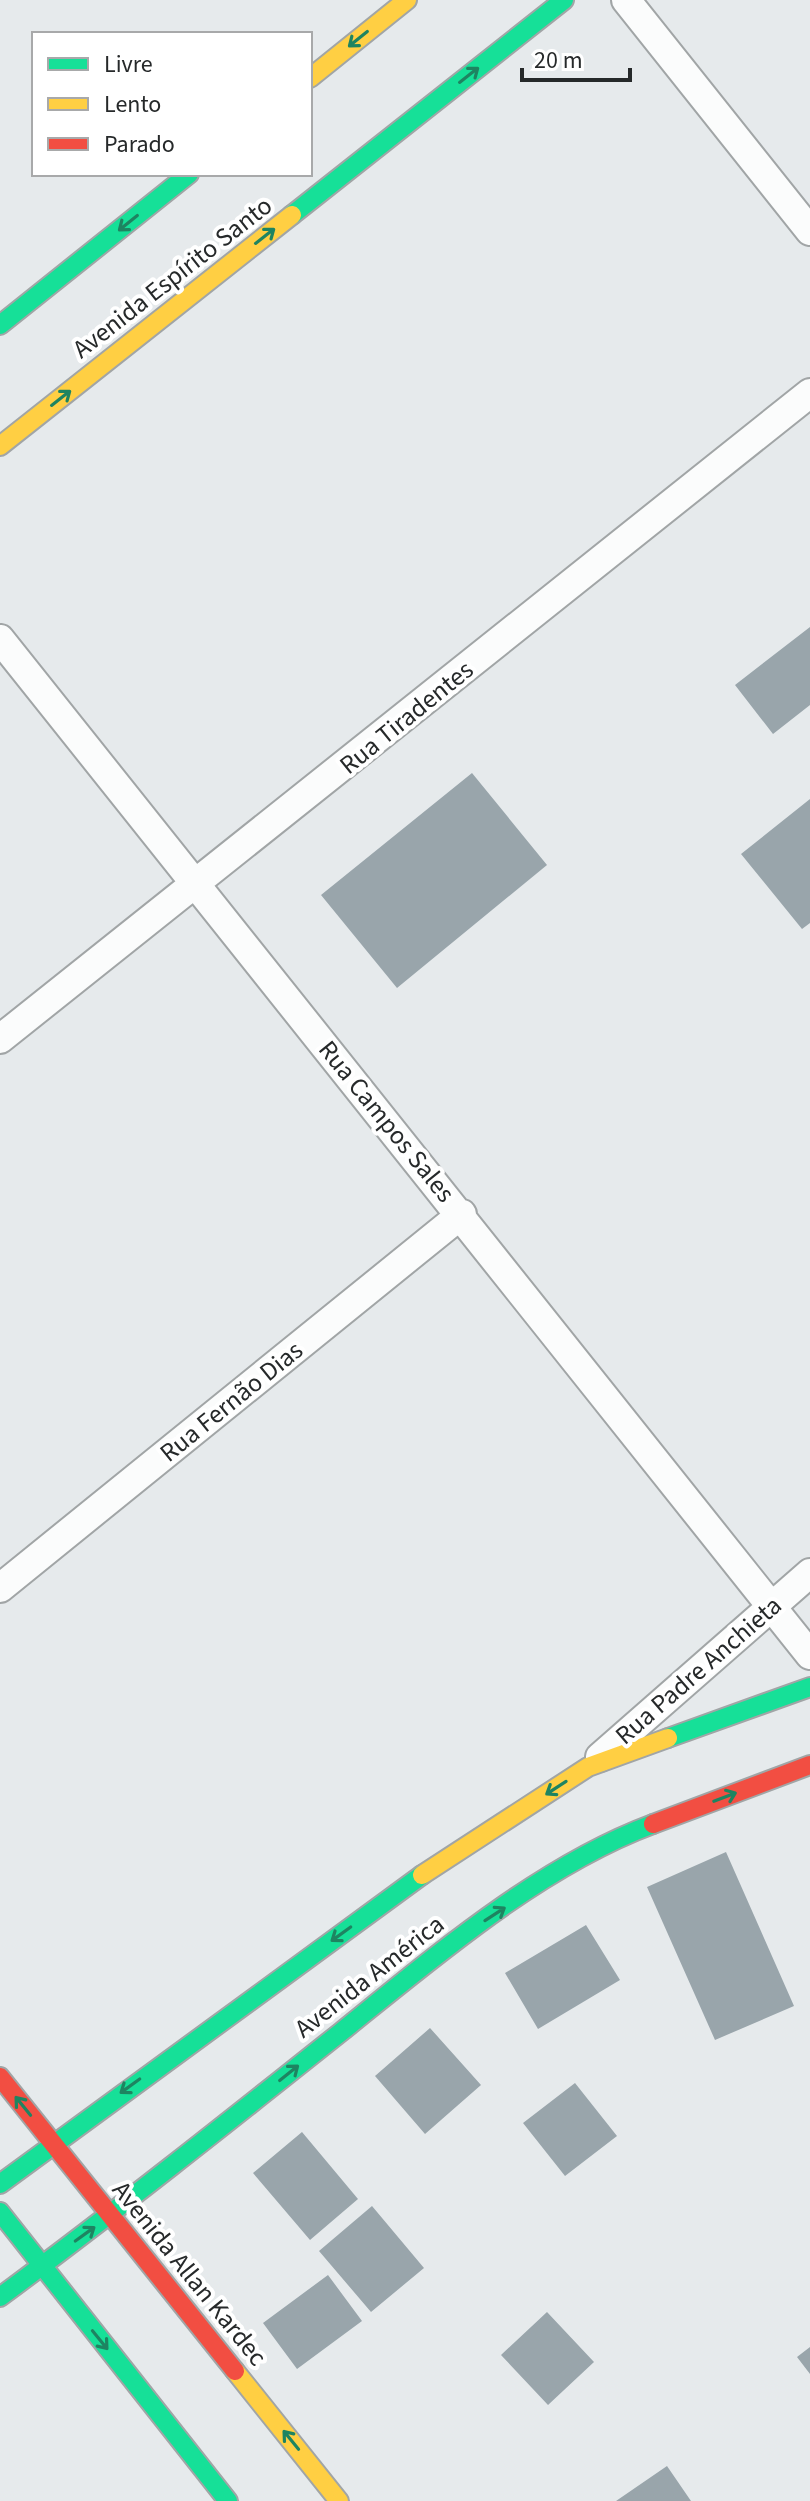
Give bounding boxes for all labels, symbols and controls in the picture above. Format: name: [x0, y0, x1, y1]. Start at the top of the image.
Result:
one-way arrow: [349, 30, 369, 48]
legend: [32, 32, 312, 176]
scale bar: [522, 32, 630, 82]
text: 20 m: [534, 43, 583, 78]
text: Livre: [104, 47, 153, 82]
one-way arrow: [458, 66, 479, 84]
text: Lento: [104, 87, 161, 122]
text: Parado: [104, 127, 175, 162]
street label: Avenida Espírito Santo: [65, 188, 280, 367]
one-way arrow: [118, 214, 139, 231]
one-way arrow: [254, 228, 275, 245]
one-way arrow: [50, 389, 71, 406]
street label: Rua Tiradentes: [331, 652, 481, 783]
street label: Rua Campos Sales: [310, 1032, 464, 1210]
street label: Rua Fernão Dias: [152, 1332, 311, 1471]
street label: Rua Padre Anchieta: [607, 1588, 790, 1753]
one-way arrow: [545, 1780, 568, 1796]
one-way arrow: [713, 1789, 737, 1803]
one-way arrow: [483, 1905, 506, 1921]
street label: Avenida América: [287, 1906, 452, 2047]
one-way arrow: [331, 1925, 352, 1942]
one-way arrow: [278, 2064, 299, 2082]
one-way arrow: [120, 2078, 142, 2094]
one-way arrow: [14, 2096, 32, 2117]
street label: Avenida Allan Kardec: [103, 2173, 276, 2374]
one-way arrow: [74, 2225, 96, 2242]
one-way arrow: [91, 2329, 109, 2350]
one-way arrow: [282, 2430, 299, 2451]

